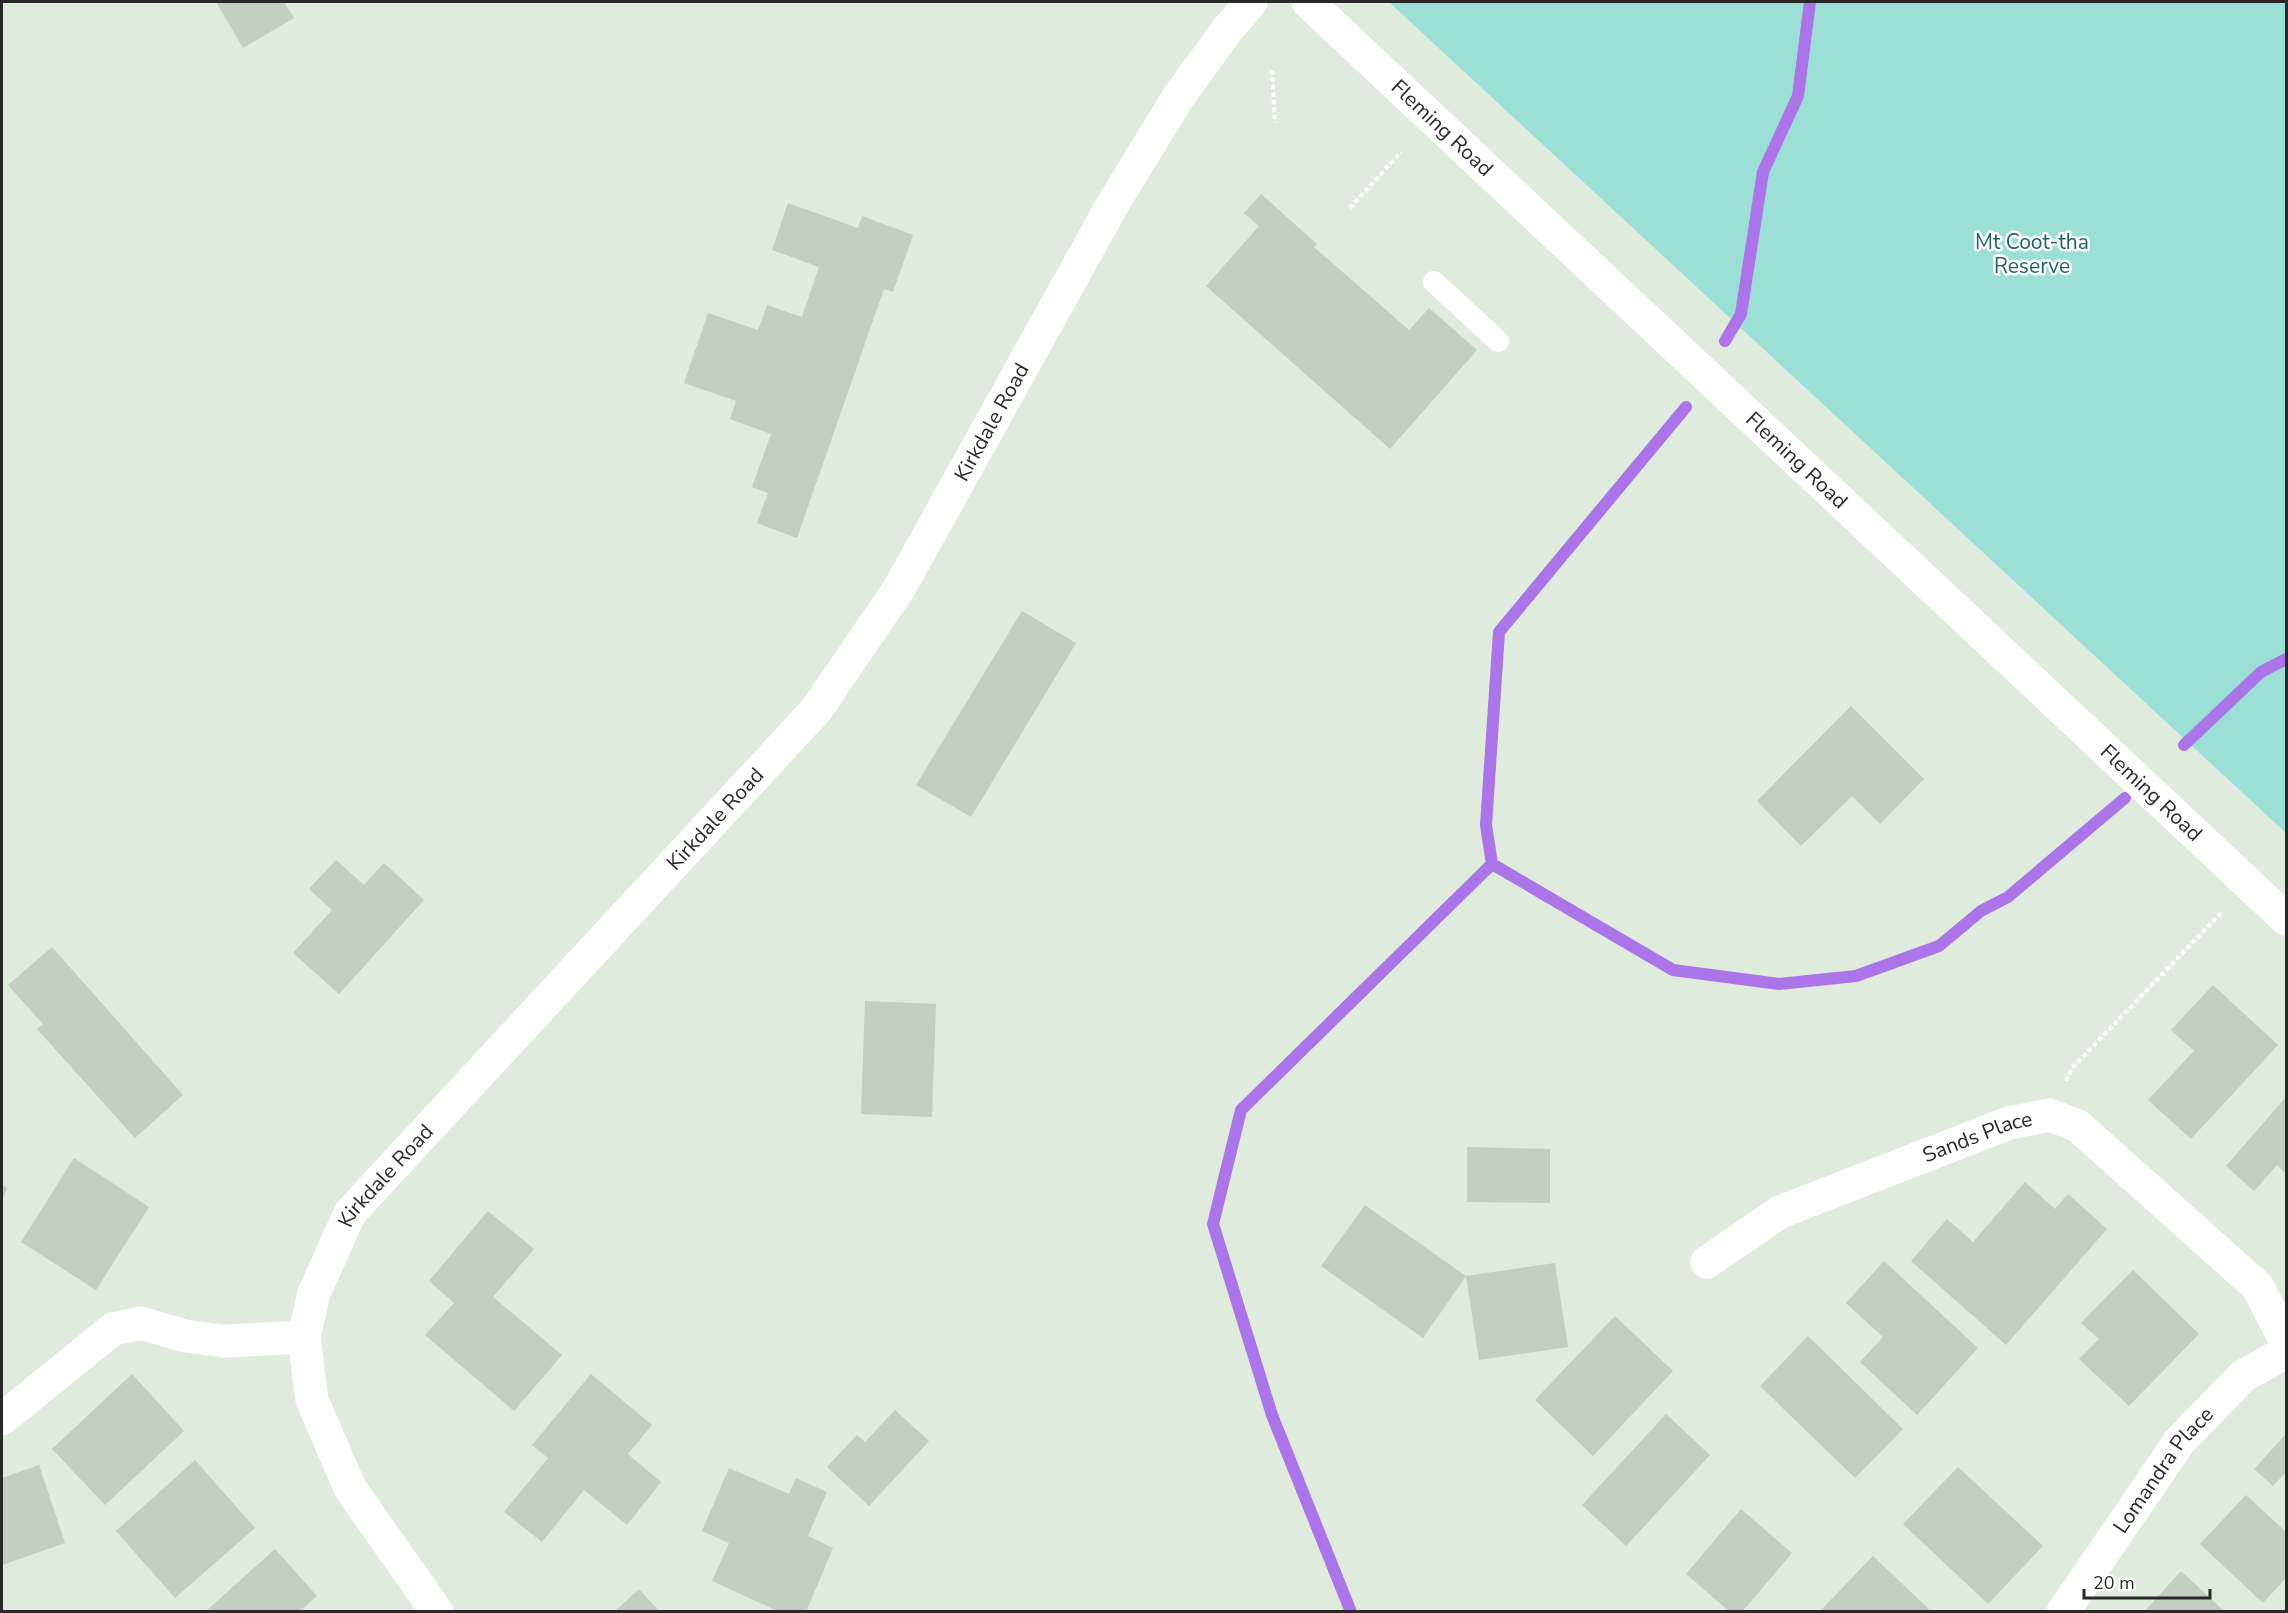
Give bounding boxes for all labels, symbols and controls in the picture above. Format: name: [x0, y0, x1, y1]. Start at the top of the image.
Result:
street label: Fleming Road: [1385, 73, 1499, 183]
park label: Mt Coot-tha Reserve: [1975, 228, 2089, 280]
street label: Kirkdale Road: [948, 358, 1036, 486]
street label: Fleming Road: [1740, 406, 1854, 515]
street label: Fleming Road: [2094, 738, 2208, 847]
street label: Kirkdale Road: [660, 761, 770, 876]
street label: Sands Place: [1918, 1105, 2035, 1169]
street label: Kirkdale Road: [331, 1118, 440, 1232]
street label: Lomandra Place: [2107, 1401, 2220, 1539]
scale bar: [2084, 1562, 2210, 1600]
text: 20 m: [2093, 1571, 2135, 1595]

